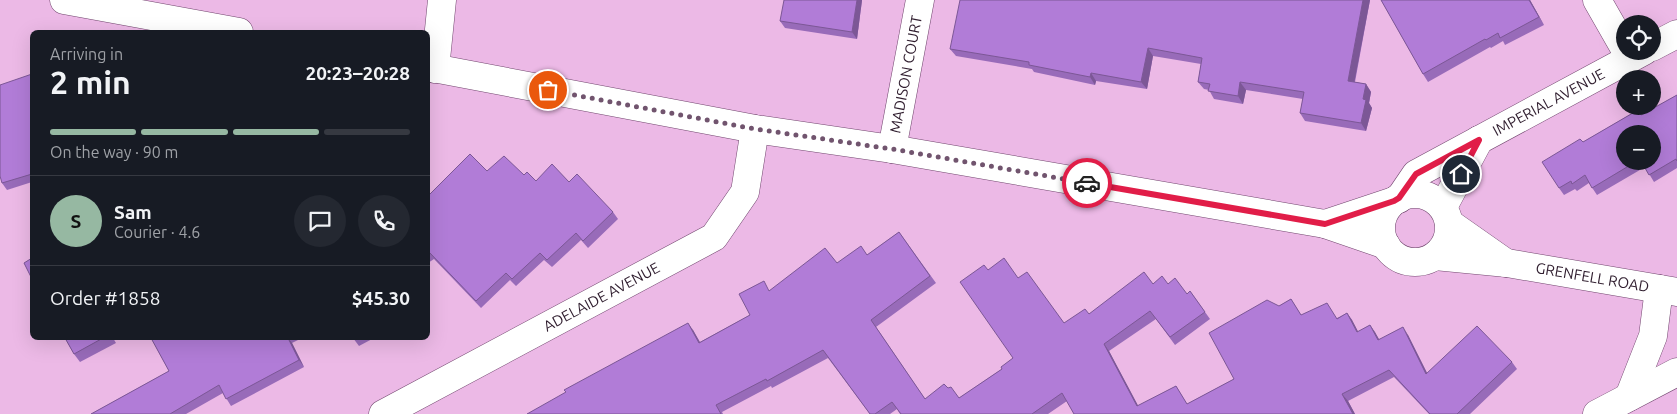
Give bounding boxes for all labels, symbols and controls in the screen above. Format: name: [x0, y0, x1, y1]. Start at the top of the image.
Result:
street label: MADISON COURT: [886, 13, 925, 135]
map controls: [1616, 15, 1661, 170]
button: locate: [1616, 15, 1661, 60]
text: Arriving in: [50, 45, 123, 63]
text: 20:23–20:28: [305, 62, 410, 84]
text: 2 min: [50, 64, 131, 100]
street label: IMPERIAL AVENUE: [1490, 65, 1607, 139]
pin: [527, 69, 569, 111]
button: +: [1616, 70, 1661, 115]
icon: bag: [534, 76, 562, 104]
button: −: [1616, 125, 1661, 170]
text: On the way · 90 m: [50, 143, 178, 161]
pin: [1440, 153, 1482, 195]
courier: [1062, 158, 1112, 208]
icon: home: [1447, 160, 1475, 188]
icon: car: [1073, 169, 1101, 197]
button: chat: [294, 195, 346, 247]
button: phone: [358, 195, 410, 247]
text: Sam: [114, 201, 152, 223]
text: S: [71, 210, 81, 232]
text: Courier · 4.6: [114, 223, 200, 241]
street label: ADELAIDE AVENUE: [540, 259, 662, 335]
street label: GRENFELL ROAD: [1535, 259, 1650, 295]
text: Order #1858: [50, 287, 160, 309]
text: $45.30: [352, 287, 410, 309]

